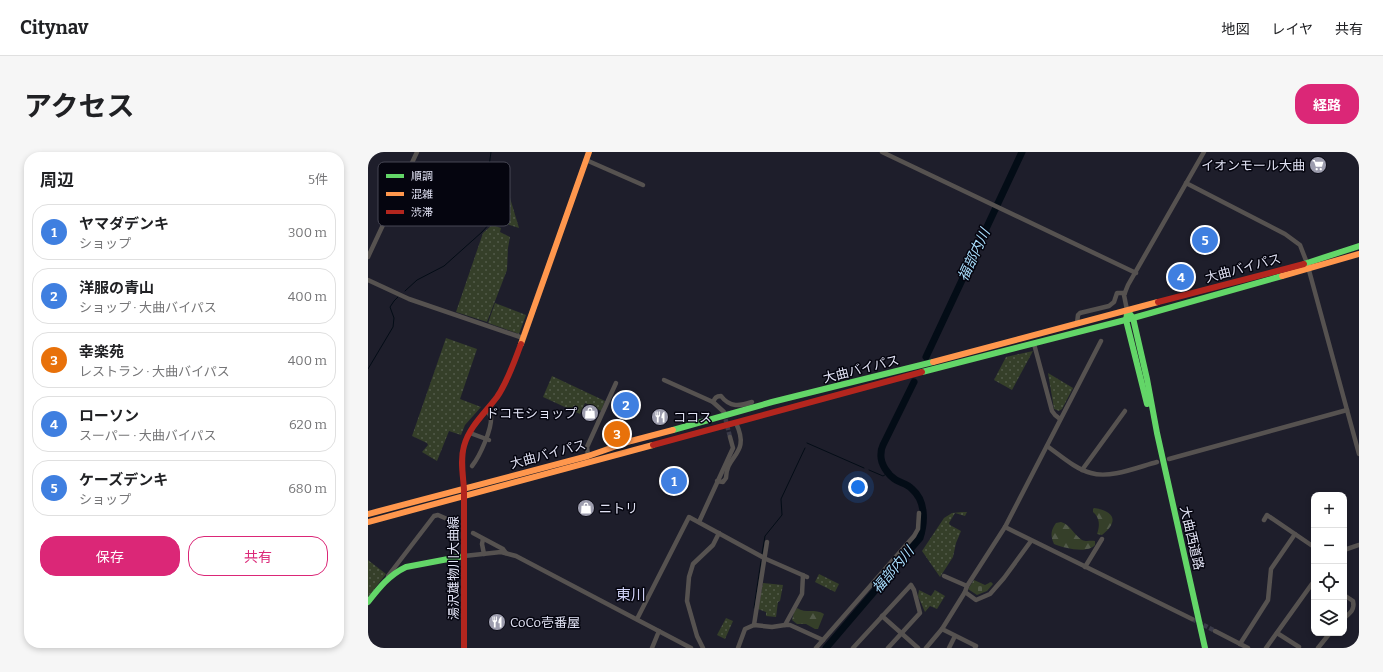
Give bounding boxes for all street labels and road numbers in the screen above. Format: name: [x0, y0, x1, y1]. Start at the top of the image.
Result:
street label: 大曲バイパス: [1204, 251, 1282, 285]
street label: 大曲バイパス: [821, 352, 901, 386]
street label: 大曲バイパス: [509, 437, 587, 471]
street label: 大曲西道路: [1177, 505, 1207, 571]
street label: 湯沢雄物川大曲線: [446, 516, 461, 620]

